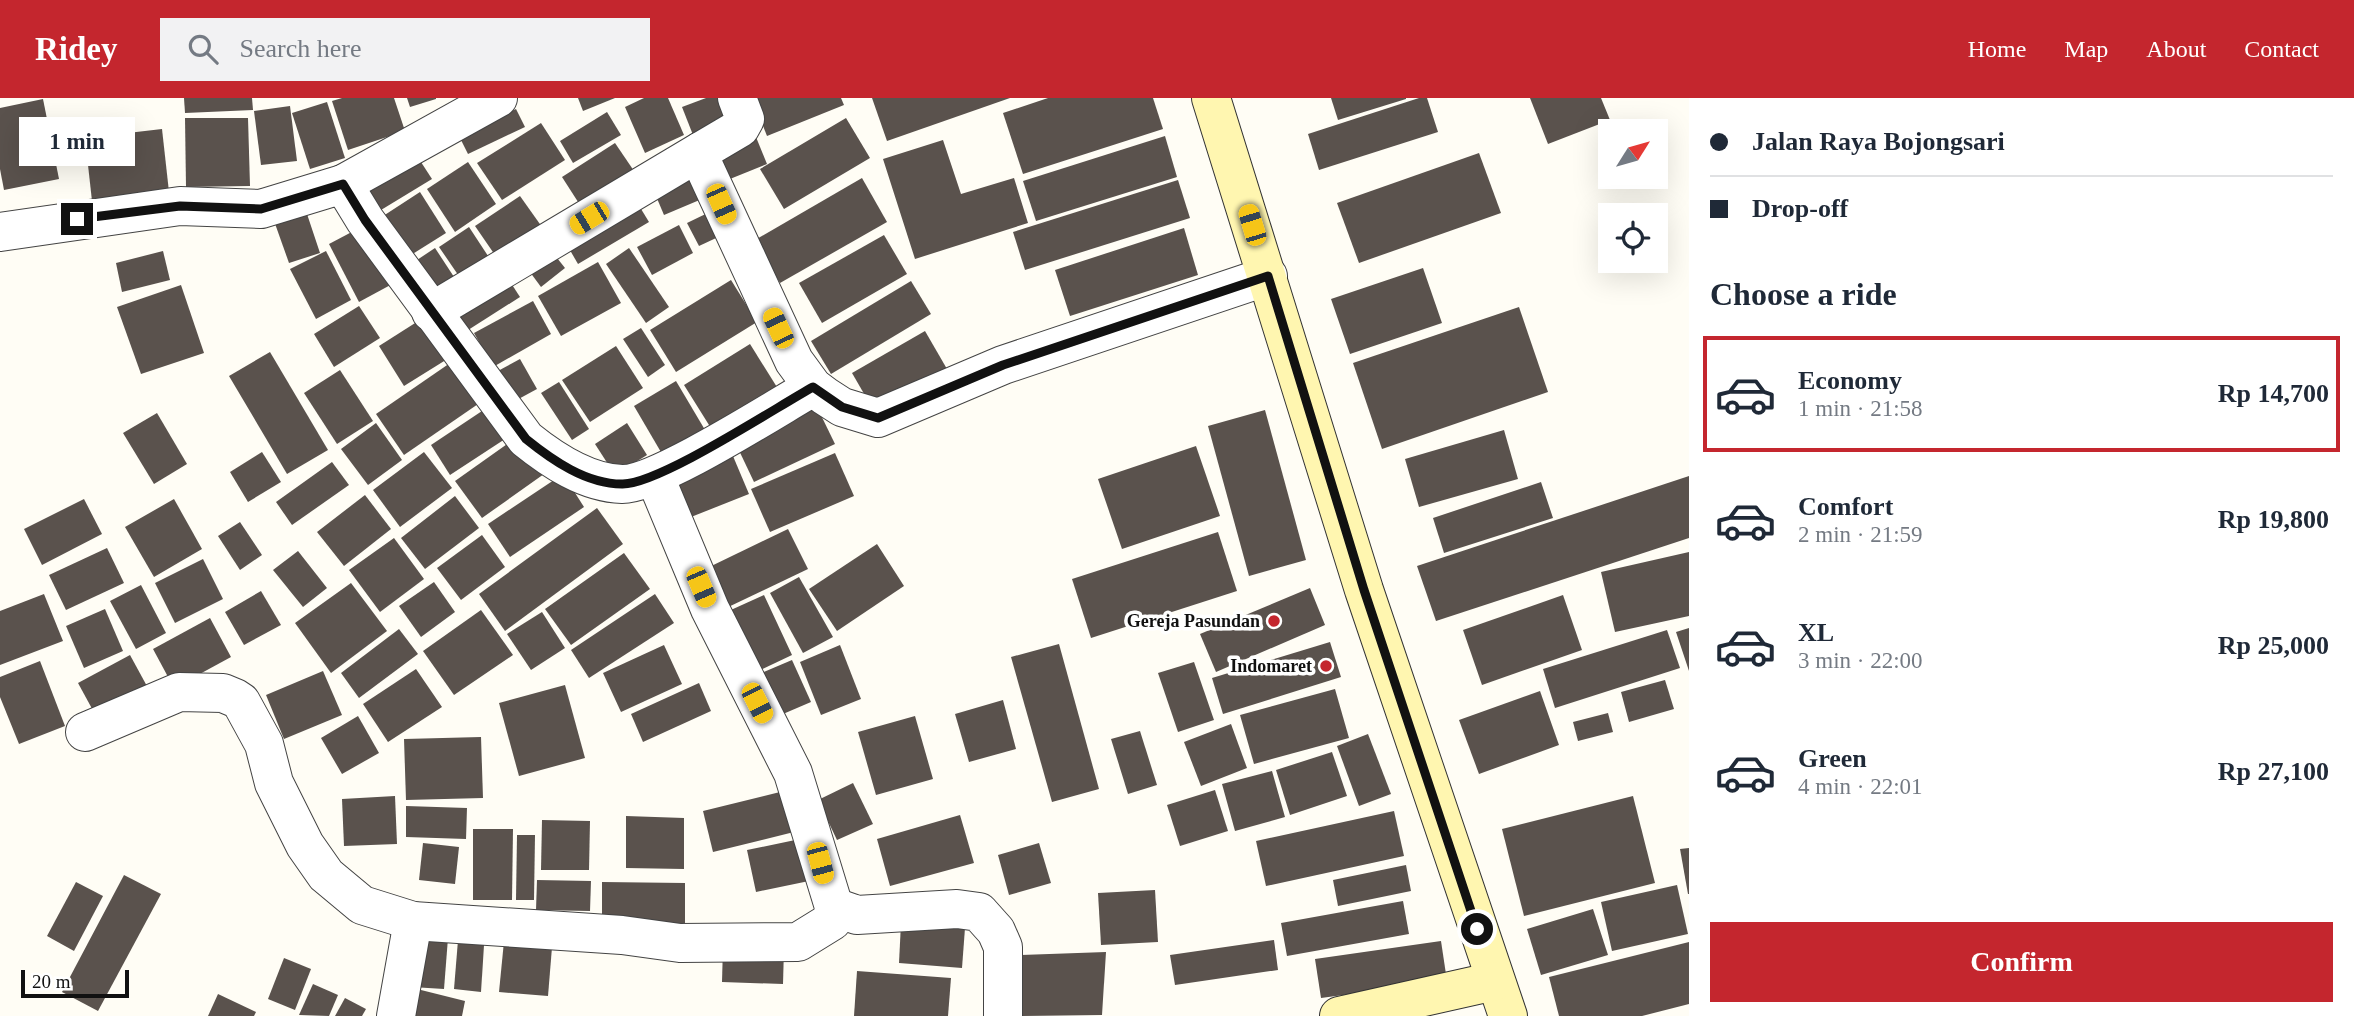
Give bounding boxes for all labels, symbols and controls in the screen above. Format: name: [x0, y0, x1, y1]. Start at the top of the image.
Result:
search box: [160, 18, 650, 81]
icon: search: [184, 30, 222, 68]
text: Ridey: [35, 31, 118, 67]
text: Search here: [240, 34, 361, 63]
text: Home: [1968, 36, 2026, 62]
text: Map: [2064, 36, 2108, 62]
text: About: [2146, 36, 2206, 62]
text: Contact: [2244, 36, 2319, 62]
callout: 1 min: [19, 117, 135, 166]
north arrow: [1598, 119, 1668, 189]
map controls: [1598, 119, 1668, 273]
text: Jalan Raya Bojongsari: [1752, 127, 2005, 156]
text: 1 min: [49, 129, 105, 154]
car: [703, 181, 740, 227]
text: Drop-off: [1752, 194, 1848, 223]
car: [566, 198, 613, 238]
car: [1236, 202, 1269, 248]
route end: [61, 203, 93, 235]
button: locate: [1598, 203, 1668, 273]
text: Choose a ride: [1710, 276, 1897, 312]
car: [760, 305, 797, 351]
icon: car: [1714, 363, 1777, 426]
text: Economy: [1798, 366, 1902, 395]
text: Rp 14,700: [2218, 379, 2329, 408]
text: 1 min · 21:58: [1798, 396, 1923, 421]
icon: car: [1714, 489, 1777, 552]
text: Comfort: [1798, 492, 1893, 521]
text: Rp 19,800: [2218, 505, 2329, 534]
text: 2 min · 21:59: [1798, 522, 1923, 547]
car: [684, 564, 719, 610]
place label: Gereja Pasundan: [1127, 611, 1260, 631]
marker: Gereja Pasundan: [1266, 613, 1282, 629]
icon: car: [1714, 615, 1777, 678]
text: XL: [1798, 618, 1834, 647]
text: Rp 25,000: [2218, 631, 2329, 660]
text: 3 min · 22:00: [1798, 648, 1923, 673]
place label: Indomaret: [1230, 656, 1312, 676]
marker: Indomaret: [1318, 658, 1334, 674]
car: [739, 680, 776, 726]
icon: car: [1714, 741, 1777, 804]
text: Green: [1798, 744, 1867, 773]
text: Rp 27,100: [2218, 757, 2329, 786]
text: 4 min · 22:01: [1798, 774, 1923, 799]
car: [805, 840, 836, 886]
route start: [1461, 913, 1493, 945]
button: Confirm: [1710, 922, 2333, 1002]
scale bar: [21, 967, 130, 999]
text: 20 m: [32, 971, 71, 992]

